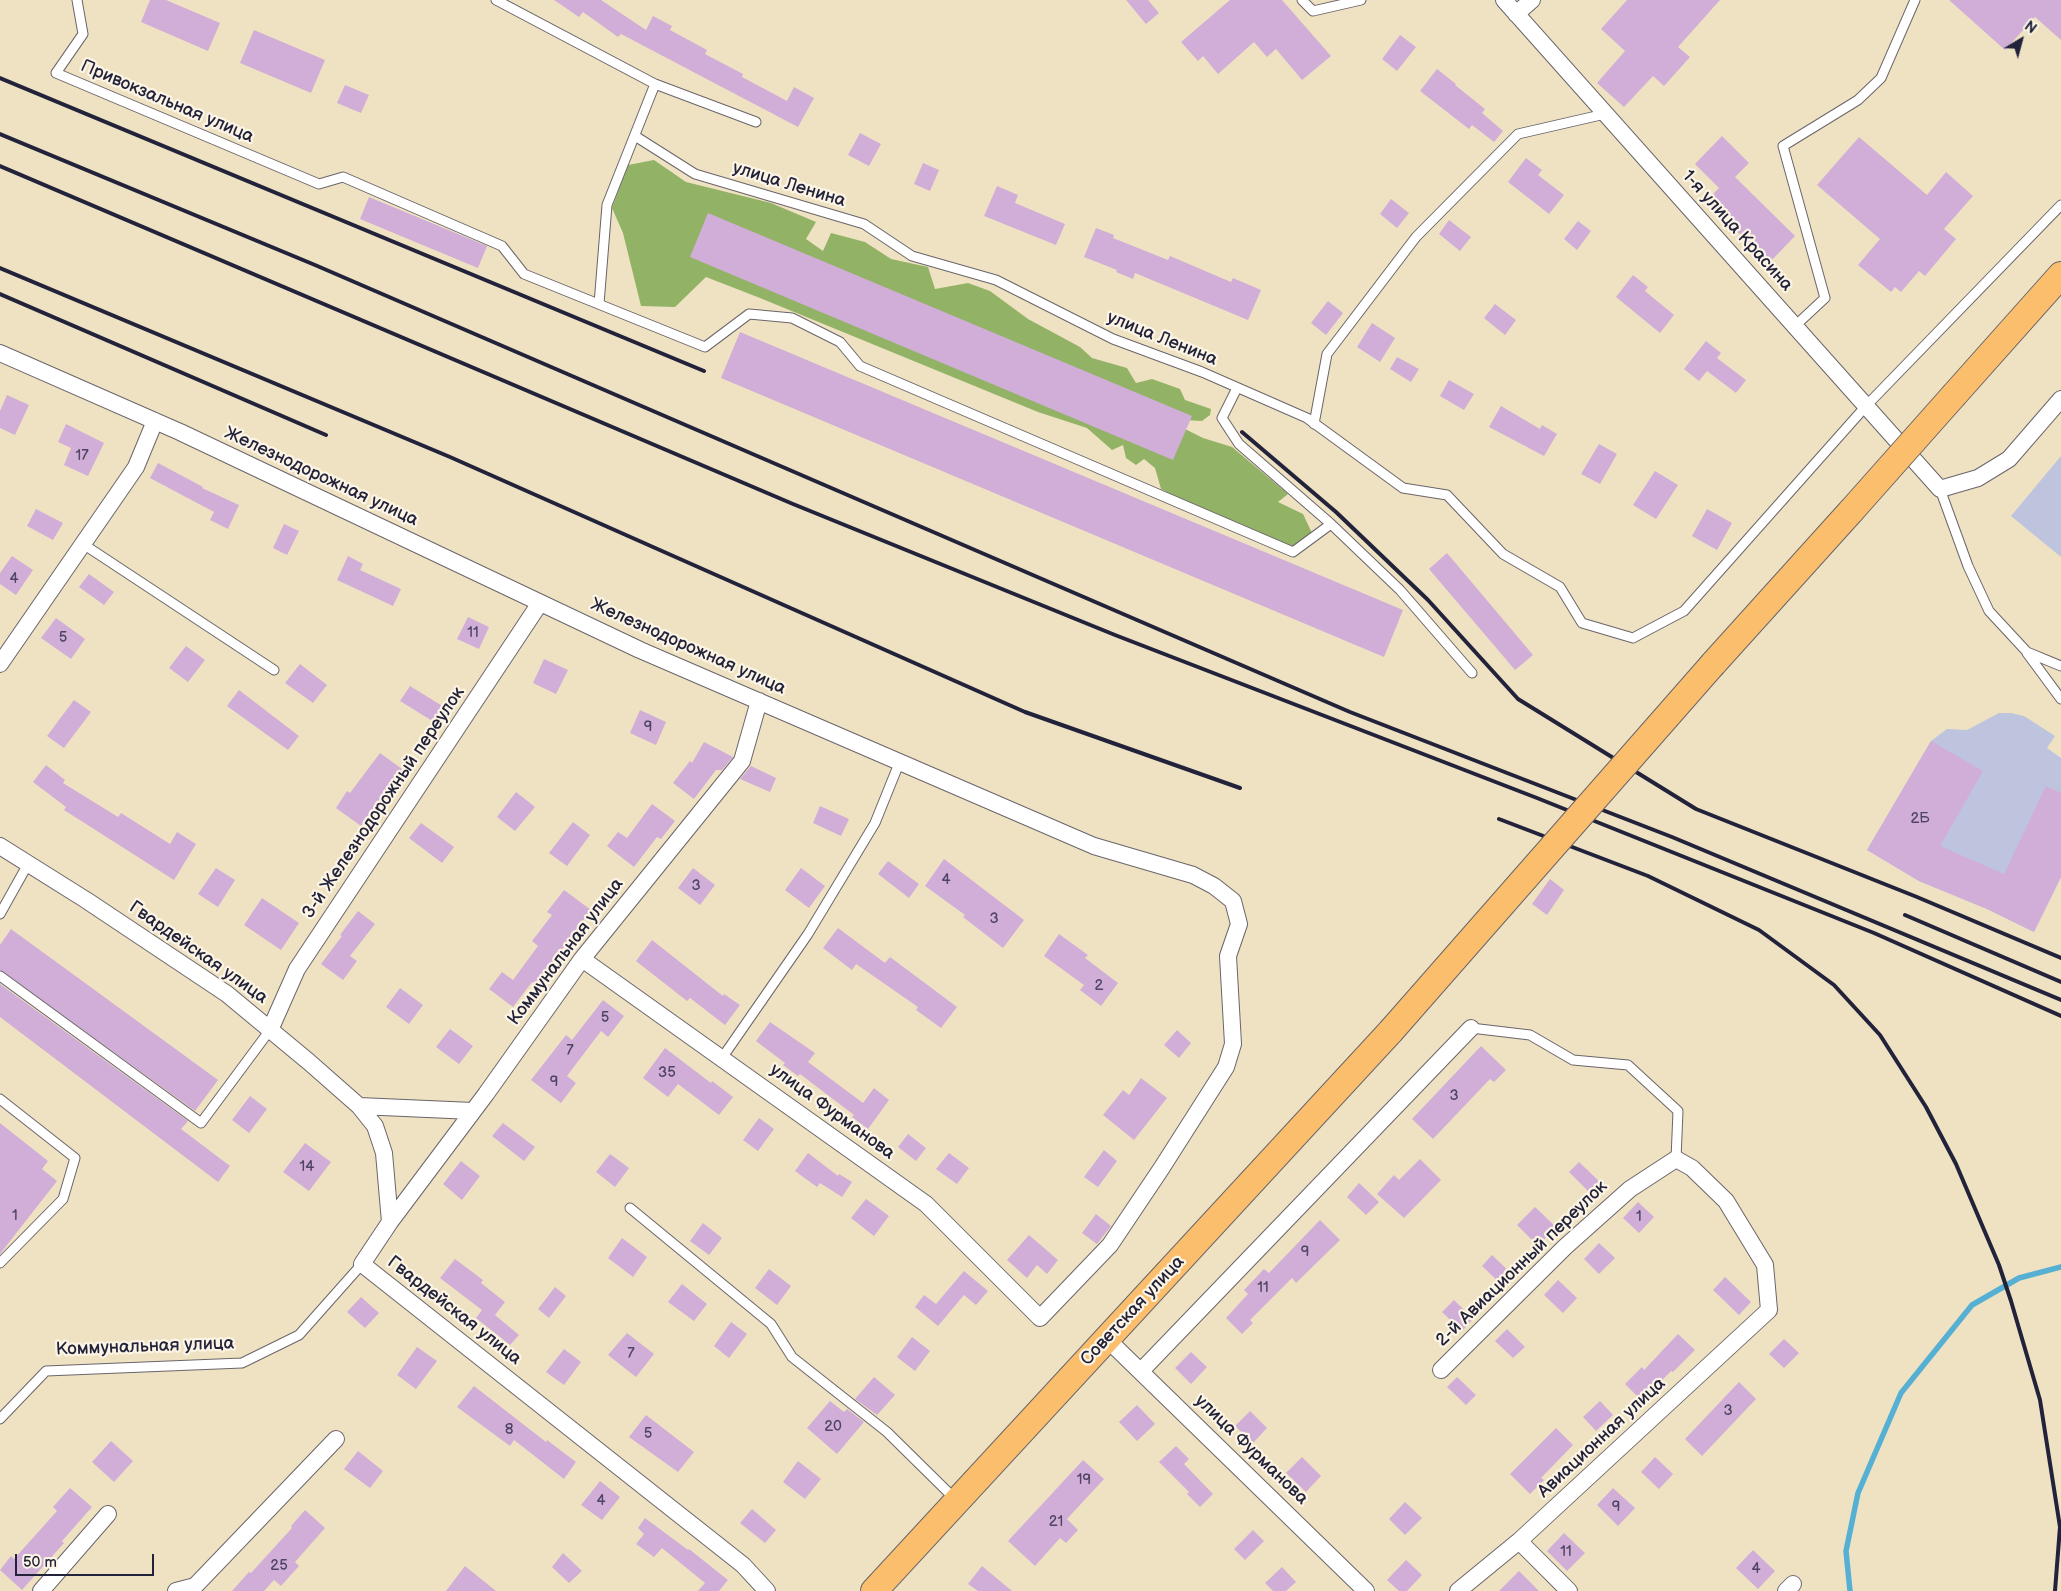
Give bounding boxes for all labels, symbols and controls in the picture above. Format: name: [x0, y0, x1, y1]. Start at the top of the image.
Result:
north arrow: [1996, 15, 2046, 65]
text: N: [2021, 18, 2040, 38]
street label: Привокзальная улица: [77, 56, 257, 148]
street label: улица Ленина: [730, 158, 848, 212]
street label: 1-я улица Красина: [1677, 166, 1797, 296]
street label: улица Ленина: [1104, 307, 1220, 371]
street label: Железнодорожная улица: [221, 423, 421, 531]
house number: 17: [75, 447, 89, 465]
house number: 4: [9, 570, 19, 588]
street label: Железнодорожная улица: [587, 594, 789, 700]
house number: 11: [467, 624, 479, 642]
house number: 5: [59, 629, 67, 647]
street label: 3-й Железнодорожный переулок: [298, 683, 470, 923]
house number: 9: [644, 718, 652, 736]
house number: 2Б: [1910, 810, 1930, 828]
house number: 4: [941, 871, 951, 889]
street label: Коммунальная улица: [504, 874, 628, 1030]
house number: 3: [691, 877, 701, 895]
street label: Гвардейская улица: [125, 897, 271, 1009]
house number: 3: [989, 910, 999, 928]
house number: 2: [1095, 977, 1103, 995]
house number: 5: [601, 1009, 609, 1027]
house number: 7: [566, 1042, 574, 1060]
street label: улица Фурманова: [765, 1059, 899, 1165]
house number: 35: [658, 1064, 676, 1082]
house number: 9: [550, 1073, 558, 1091]
house number: 3: [1449, 1087, 1459, 1105]
house number: 14: [300, 1158, 314, 1176]
street label: 2-й Авиационный переулок: [1432, 1176, 1612, 1352]
house number: 1: [12, 1207, 18, 1225]
house number: 1: [1636, 1208, 1642, 1226]
house number: 9: [1301, 1243, 1309, 1261]
street label: Гвардейская улица: [383, 1252, 525, 1370]
street label: Советская улица: [1077, 1252, 1189, 1370]
house number: 11: [1257, 1279, 1269, 1297]
street label: Коммунальная улица: [55, 1333, 235, 1361]
house number: 7: [627, 1345, 635, 1363]
street label: Авиационная улица: [1534, 1373, 1670, 1503]
street label: улица Фурманова: [1190, 1390, 1312, 1510]
house number: 3: [1723, 1402, 1733, 1420]
house number: 20: [824, 1418, 842, 1436]
house number: 8: [505, 1421, 513, 1439]
house number: 5: [644, 1425, 652, 1443]
house number: 19: [1077, 1471, 1091, 1489]
house number: 4: [596, 1492, 606, 1510]
house number: 9: [1612, 1498, 1620, 1516]
house number: 21: [1049, 1513, 1063, 1531]
house number: 11: [1560, 1543, 1572, 1561]
scale bar: [18, 1544, 156, 1576]
text: 50 m: [23, 1553, 57, 1572]
house number: 25: [270, 1557, 288, 1575]
house number: 4: [1751, 1560, 1761, 1578]

